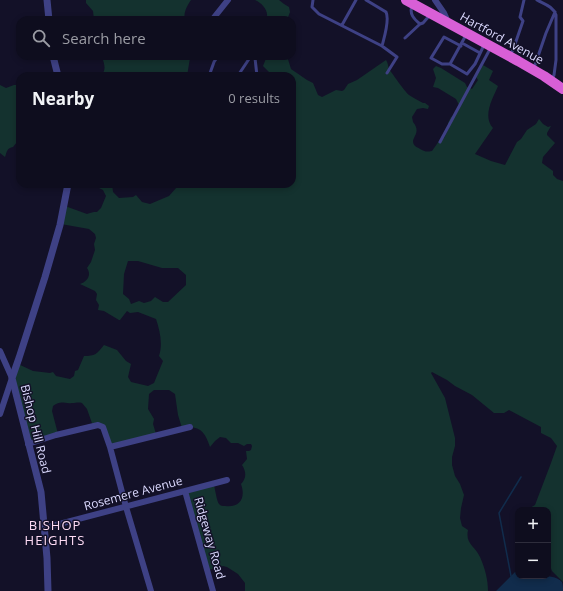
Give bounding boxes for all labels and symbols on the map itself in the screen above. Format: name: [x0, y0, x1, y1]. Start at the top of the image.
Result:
street label: Hartford Avenue: [457, 8, 547, 68]
street label: Bishop Hill Road: [17, 383, 55, 475]
street label: Rosemere Avenue: [82, 472, 184, 514]
street label: Ridgeway Road: [190, 495, 230, 581]
district label: BISHOP HEIGHTS: [25, 516, 85, 549]

